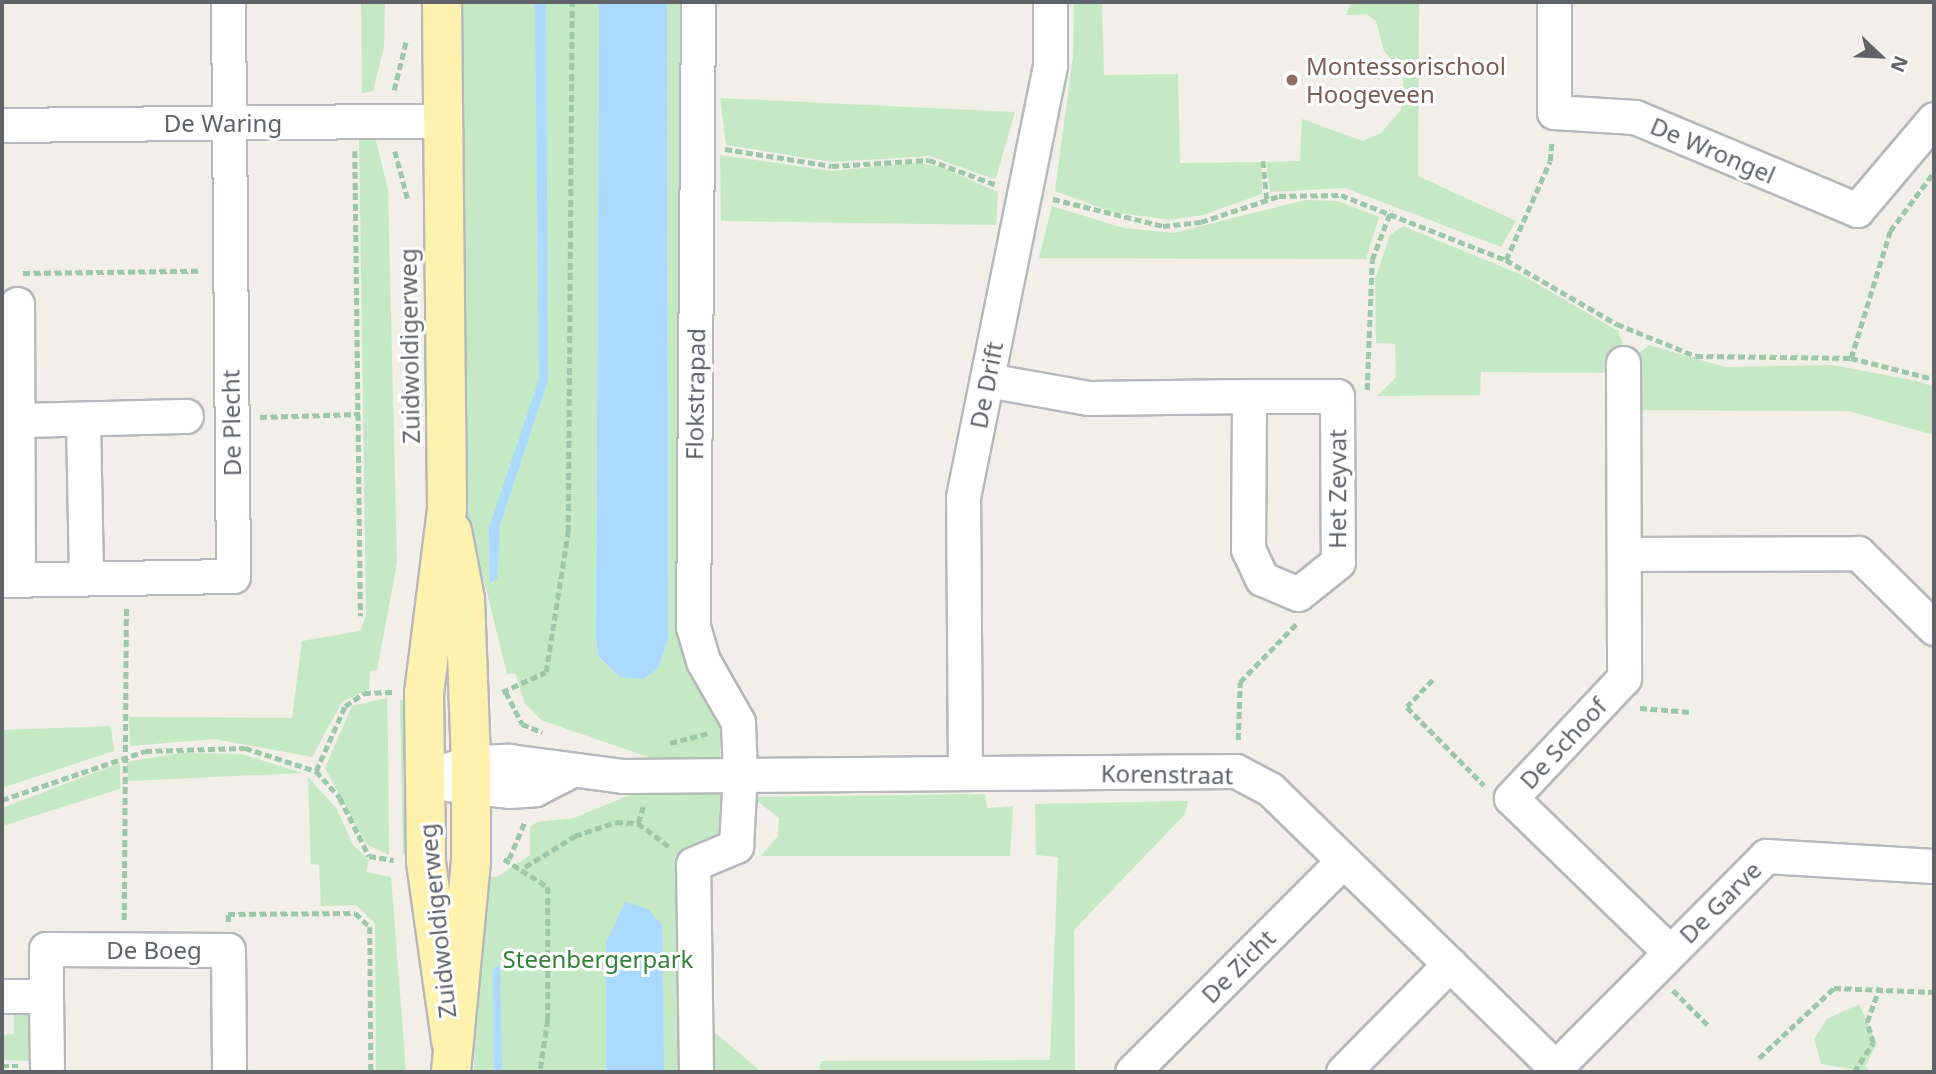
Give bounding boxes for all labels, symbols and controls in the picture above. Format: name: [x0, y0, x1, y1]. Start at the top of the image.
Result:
north arrow: [1845, 21, 1915, 91]
place label: Montessorischool Hoogeveen: [1306, 52, 1506, 108]
text: N: [1884, 52, 1914, 76]
marker: Montessorischool Hoogeveen: [1284, 72, 1300, 88]
street label: De Waring: [164, 109, 282, 137]
street label: De Wrongel: [1646, 111, 1780, 189]
street label: Zuidwoldigerweg: [393, 248, 425, 444]
street label: Flokstrapad: [679, 328, 711, 460]
street label: De Drift: [963, 339, 1009, 431]
street label: De Plecht: [216, 369, 246, 477]
street label: Het Zeyvat: [1323, 429, 1351, 549]
street label: De Schoof: [1514, 691, 1612, 795]
street label: Korenstraat: [1101, 758, 1233, 790]
street label: Zuidwoldigerweg: [412, 822, 462, 1020]
street label: De Garve: [1673, 855, 1767, 949]
street label: De Zicht: [1195, 923, 1281, 1009]
street label: De Boeg: [106, 936, 202, 964]
park label: Steenbergerpark: [503, 945, 693, 973]

